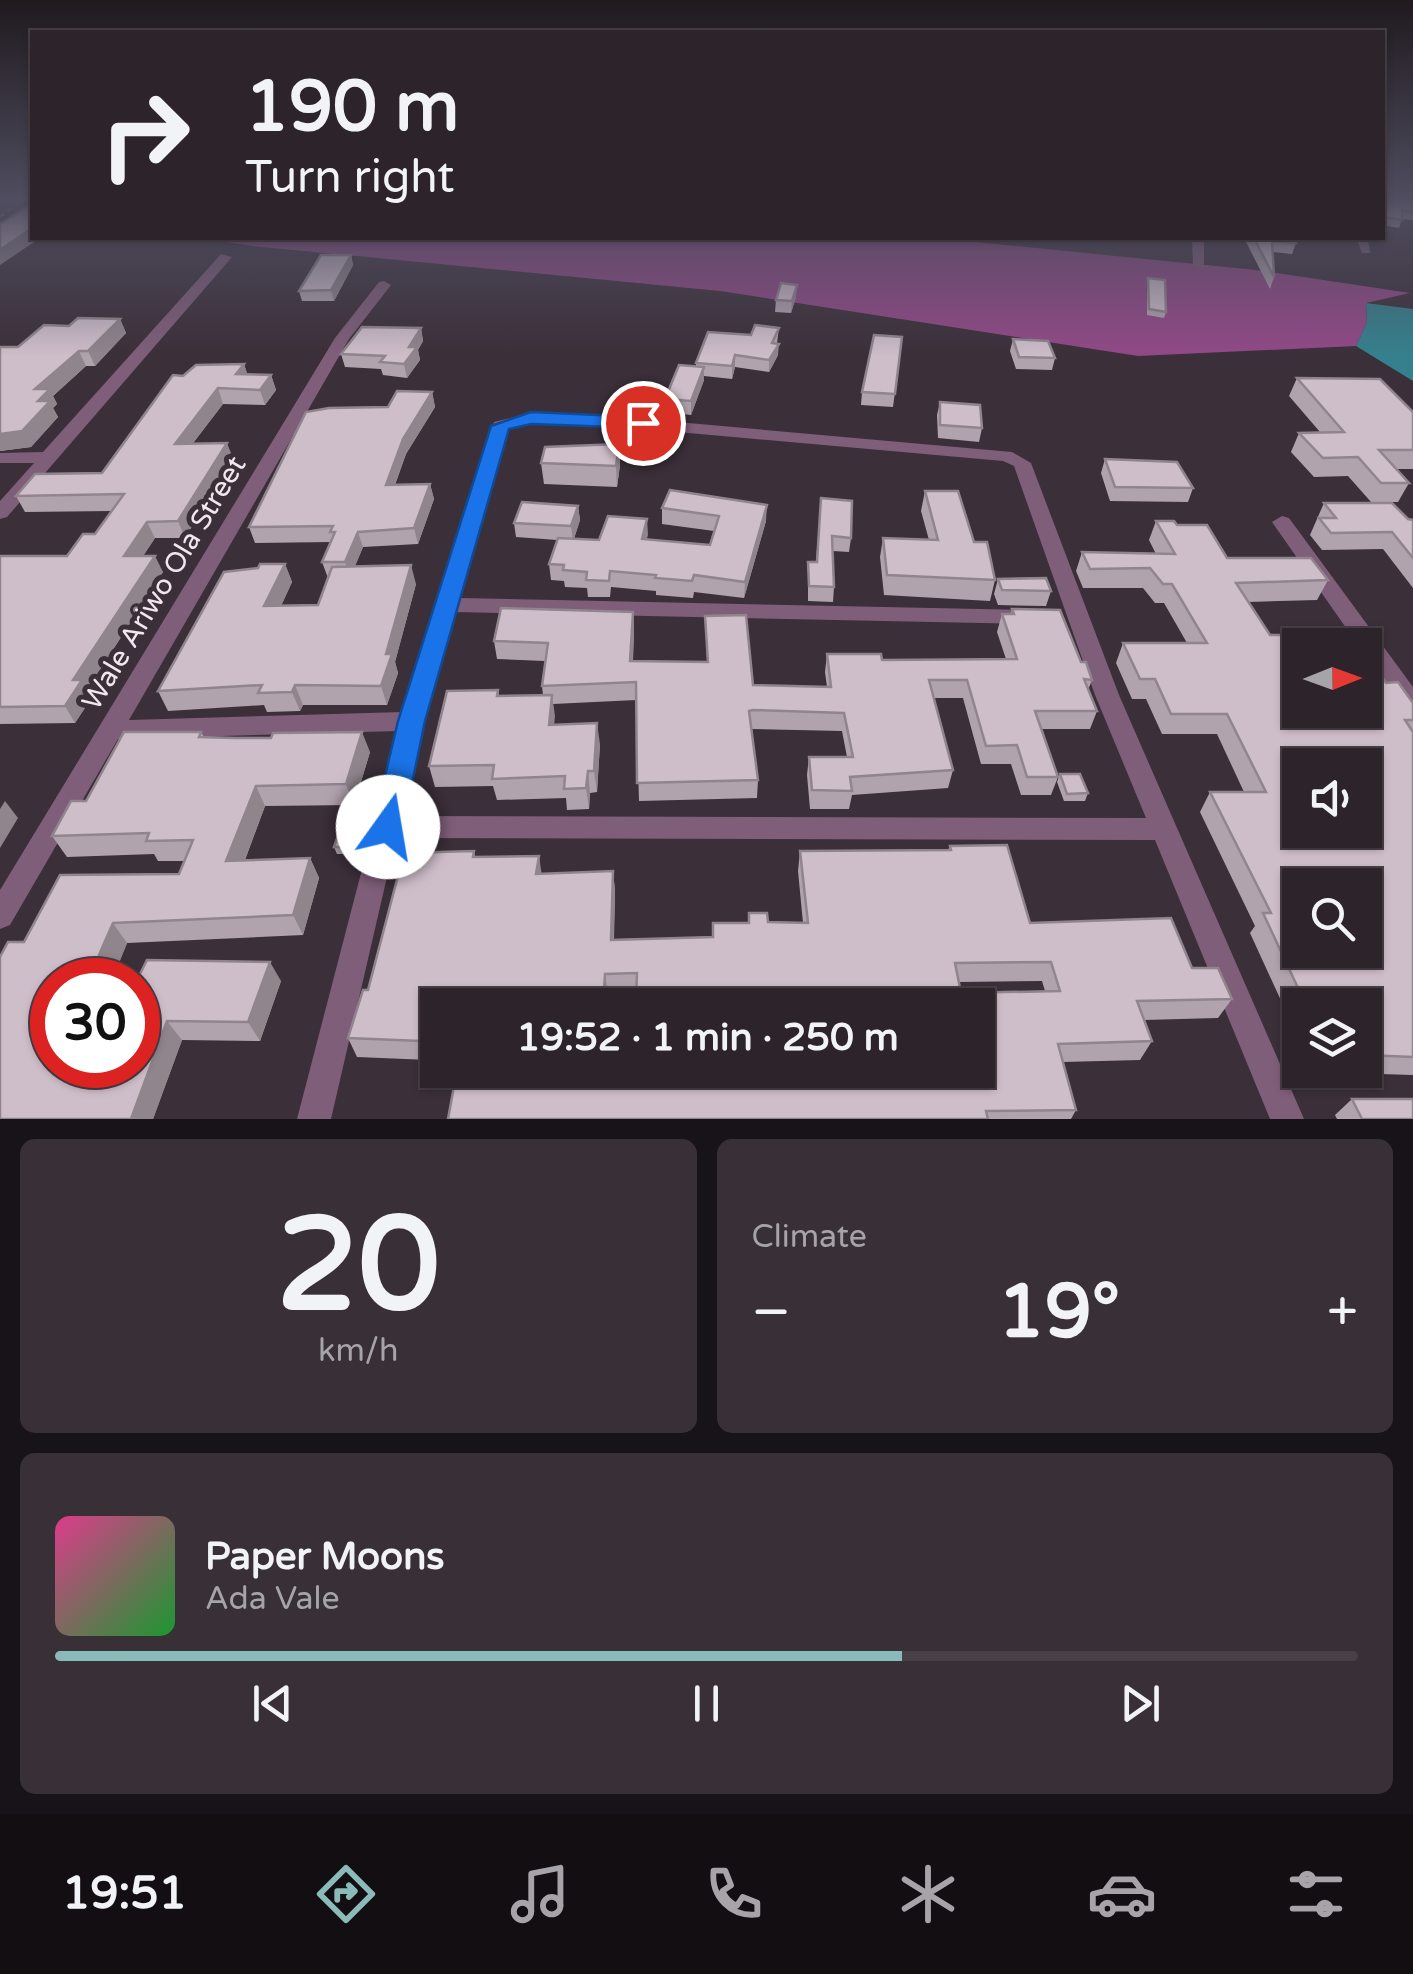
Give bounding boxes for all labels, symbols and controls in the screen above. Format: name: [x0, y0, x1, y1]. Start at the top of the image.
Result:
text: 190 m: [245, 66, 459, 150]
icon: right: [80, 70, 210, 200]
text: Turn right: [245, 151, 454, 205]
pin: [601, 381, 686, 466]
icon: arrive: [616, 396, 671, 451]
street label: Wale Ariwo Ola Street: [75, 450, 253, 716]
north arrow: [1282, 628, 1382, 728]
map controls: [1282, 628, 1382, 1088]
button: sound: [1282, 748, 1382, 848]
position arrow: [336, 775, 440, 879]
button: search: [1282, 868, 1382, 968]
speed limit sign: 30: [30, 958, 160, 1088]
button: layers: [1282, 988, 1382, 1088]
text: 19:52 · 1 min · 250 m: [516, 1015, 899, 1061]
text: 20: [277, 1189, 440, 1345]
text: Climate: [752, 1218, 867, 1256]
text: 19°: [998, 1267, 1120, 1357]
text: −: [752, 1280, 791, 1346]
text: +: [1327, 1280, 1358, 1346]
text: km/h: [318, 1332, 398, 1370]
text: Paper Moons: [205, 1534, 445, 1580]
text: Ada Vale: [205, 1580, 340, 1618]
icon: previous: [245, 1676, 300, 1731]
icon: pause: [679, 1676, 734, 1731]
icon: next: [1113, 1676, 1168, 1731]
icon: directions: [311, 1859, 381, 1929]
icon: music: [505, 1859, 575, 1929]
icon: phone: [699, 1859, 769, 1929]
icon: climate: [893, 1859, 963, 1929]
icon: car: [1087, 1859, 1157, 1929]
icon: filters: [1281, 1859, 1351, 1929]
text: 19:51: [62, 1867, 187, 1921]

